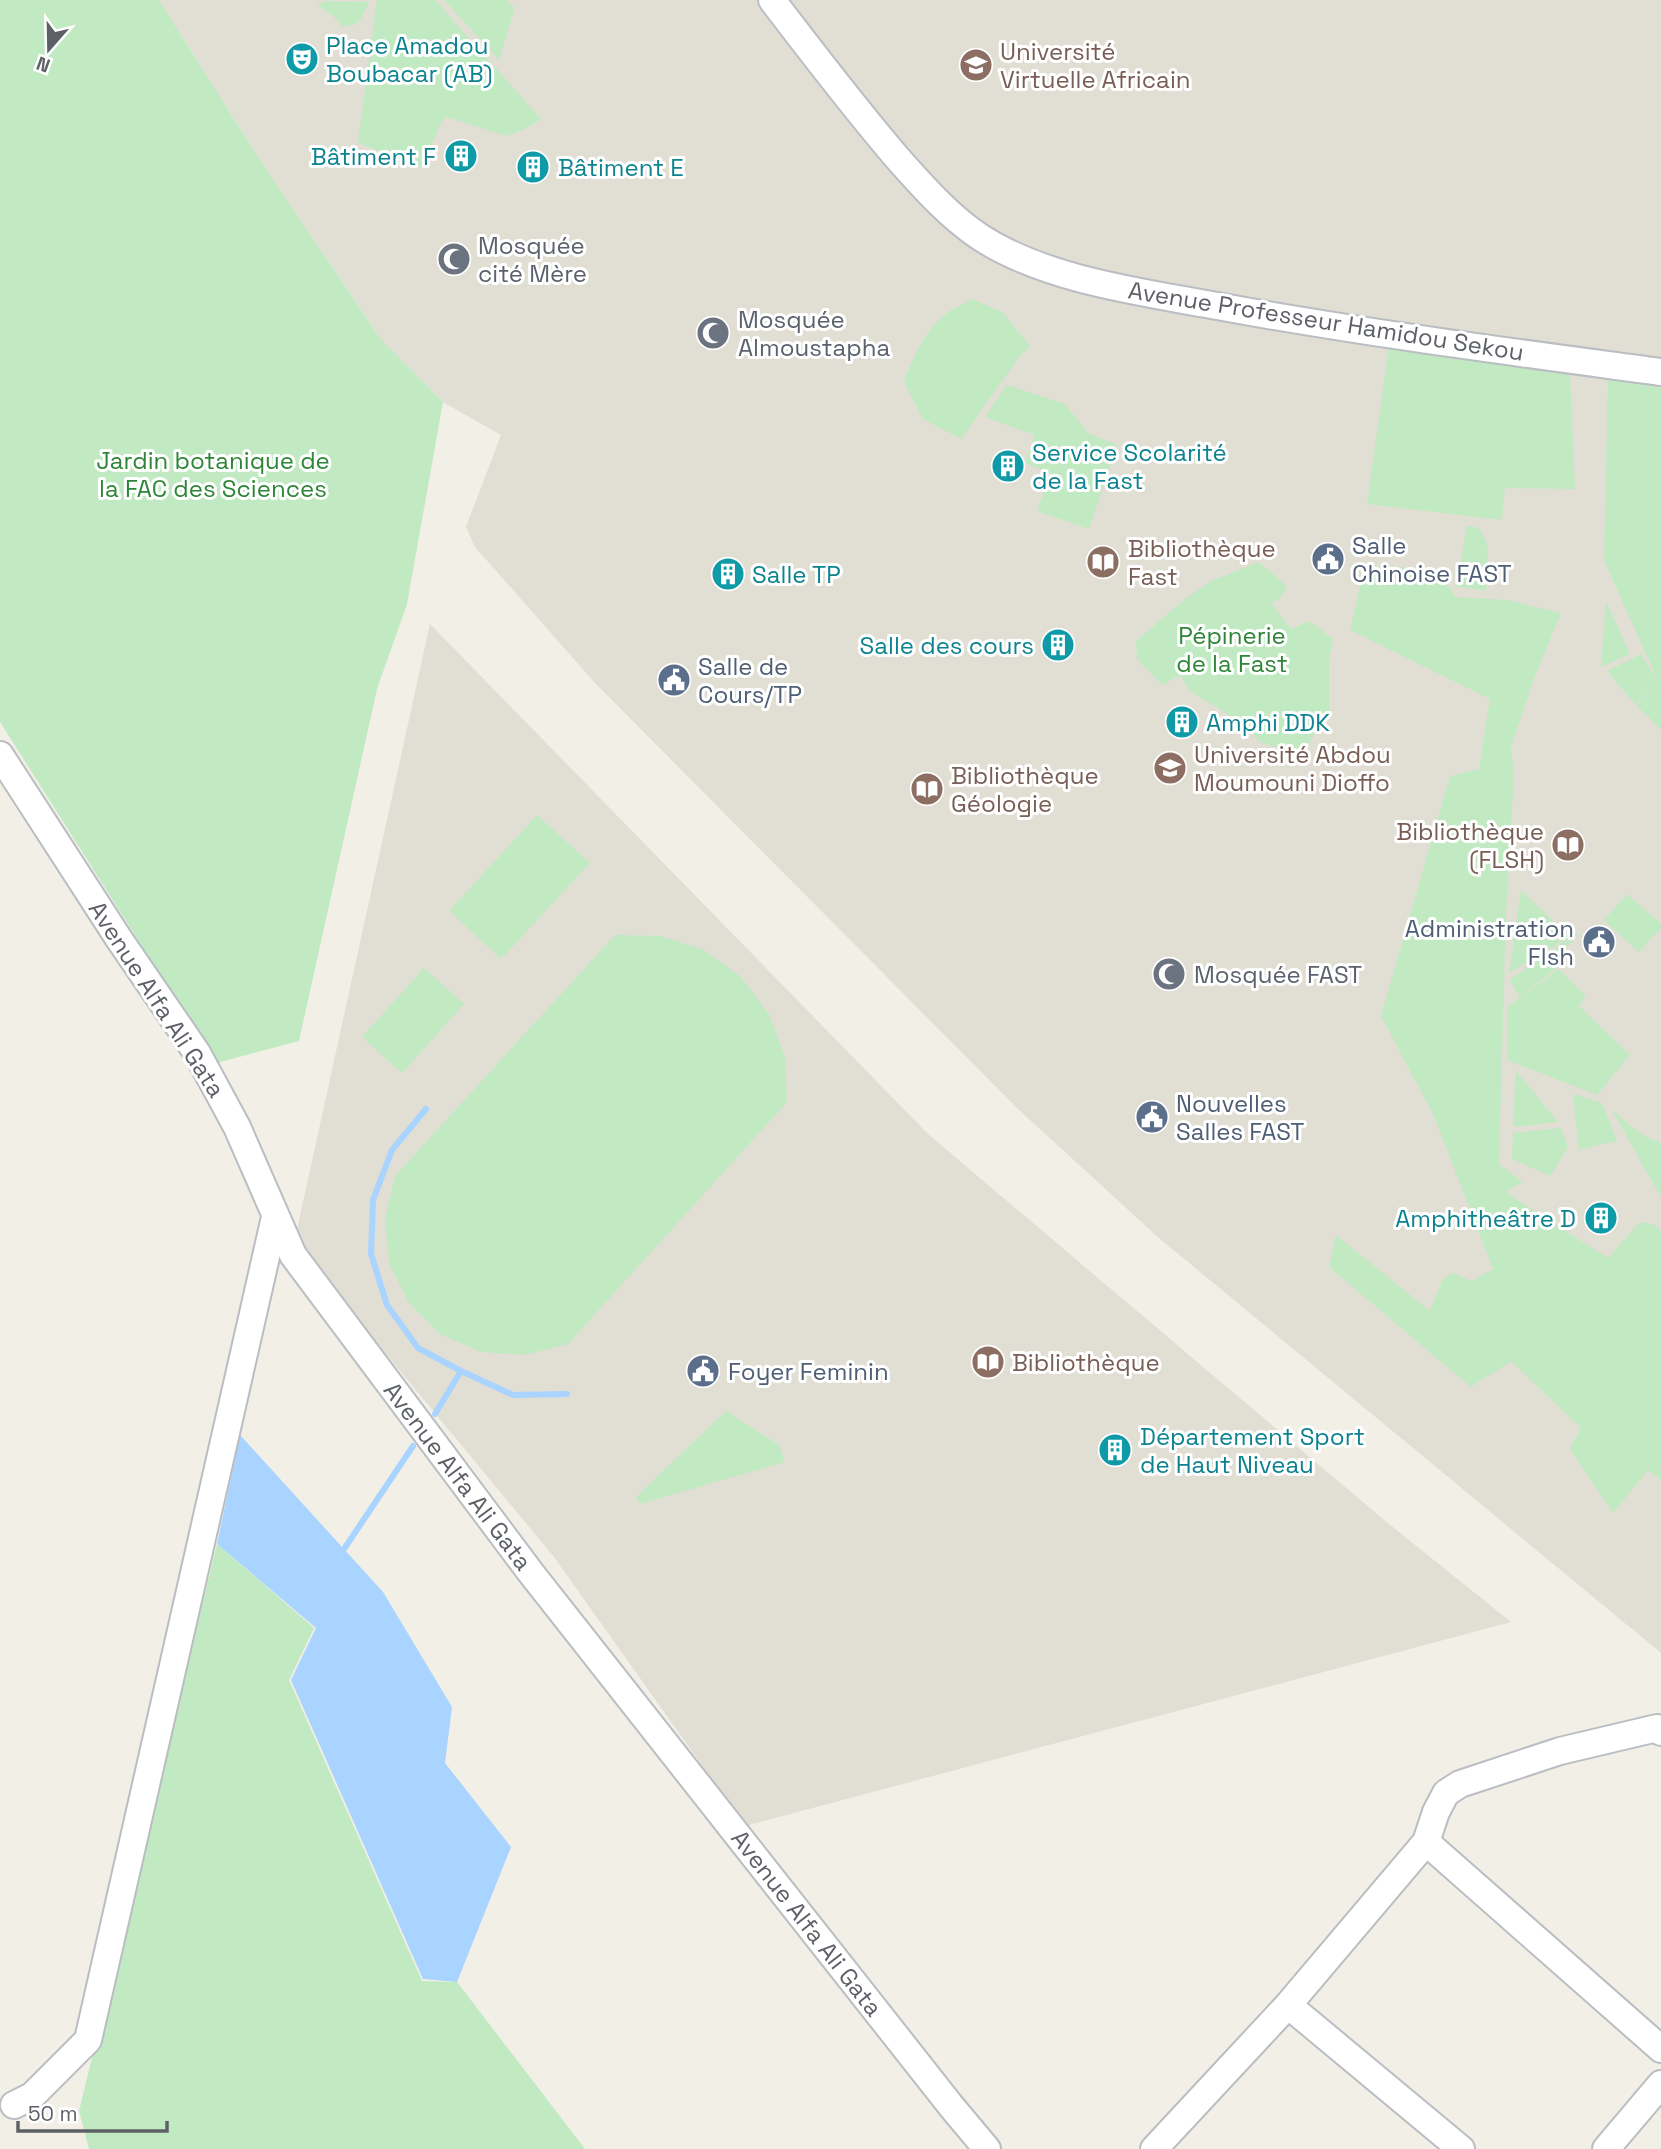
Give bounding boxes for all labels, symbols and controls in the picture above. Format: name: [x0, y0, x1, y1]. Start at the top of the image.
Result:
north arrow: [14, 14, 84, 84]
place label: Place Amadou Boubacar (AB): [326, 30, 492, 89]
place label: Université Virtuelle Africain: [1000, 36, 1190, 95]
theatre icon: Place Amadou Boubacar (AB): [283, 40, 321, 78]
school or university icon: Université Virtuelle Africain: [957, 46, 995, 84]
text: N: [33, 51, 54, 78]
building icon: Bâtiment F: [442, 137, 480, 175]
place label: Bâtiment F: [311, 141, 436, 172]
building icon: Bâtiment E: [514, 148, 552, 186]
place label: Bâtiment E: [558, 152, 684, 183]
place label: Mosquée cité Mère: [478, 230, 587, 289]
mosque icon: Mosquée cité Mère: [435, 240, 473, 278]
street label: Avenue Professeur Hamidou Sekou: [1126, 274, 1526, 368]
place label: Mosquée Almoustapha: [738, 304, 890, 363]
mosque icon: Mosquée Almoustapha: [694, 314, 732, 352]
place label: Service Scolarité de la Fast: [1032, 437, 1227, 496]
park label: Jardin botanique de la FAC des Sciences: [96, 445, 330, 504]
building icon: Service Scolarité de la Fast: [989, 447, 1027, 485]
place label: Salle Chinoise FAST: [1352, 530, 1512, 589]
place label: Bibliothèque Fast: [1128, 533, 1276, 592]
public building icon: Salle Chinoise FAST: [1309, 540, 1347, 578]
library icon: Bibliothèque Fast: [1084, 543, 1122, 581]
building icon: Salle TP: [709, 555, 747, 593]
place label: Salle TP: [752, 559, 841, 590]
park label: Pépinerie de la Fast: [1176, 620, 1288, 679]
building icon: Salle des cours: [1039, 626, 1077, 664]
place label: Salle des cours: [860, 630, 1034, 661]
place label: Salle de Cours/TP: [698, 651, 802, 710]
public building icon: Salle de Cours/TP: [655, 661, 693, 699]
building icon: Amphi DDK: [1163, 703, 1201, 741]
place label: Amphi DDK: [1206, 707, 1330, 738]
place label: Université Abdou Moumouni Dioffo: [1194, 739, 1391, 798]
school or university icon: Université Abdou Moumouni Dioffo: [1151, 749, 1189, 787]
place label: Bibliothèque Géologie: [951, 760, 1099, 819]
library icon: Bibliothèque Géologie: [908, 770, 946, 808]
place label: Bibliothèque (FLSH): [1396, 816, 1544, 875]
library icon: Bibliothèque (FLSH): [1549, 826, 1587, 864]
street label: Avenue Alfa Ali Gata: [82, 895, 232, 1103]
place label: Administration Flsh: [1405, 913, 1574, 972]
public building icon: Administration Flsh: [1580, 923, 1618, 961]
mosque icon: Mosquée FAST: [1150, 955, 1188, 993]
place label: Mosquée FAST: [1194, 959, 1362, 990]
place label: Nouvelles Salles FAST: [1176, 1088, 1304, 1147]
public building icon: Nouvelles Salles FAST: [1133, 1098, 1171, 1136]
building icon: Amphitheâtre D: [1582, 1199, 1620, 1237]
place label: Amphitheâtre D: [1395, 1203, 1576, 1234]
library icon: Bibliothèque: [969, 1343, 1007, 1381]
place label: Bibliothèque: [1012, 1347, 1160, 1378]
public building icon: Foyer Feminin: [684, 1352, 722, 1390]
place label: Foyer Feminin: [728, 1356, 889, 1387]
street label: Avenue Alfa Ali Gata: [377, 1375, 539, 1577]
place label: Département Sport de Haut Niveau: [1140, 1421, 1365, 1480]
building icon: Département Sport de Haut Niveau: [1096, 1431, 1134, 1469]
street label: Avenue Alfa Ali Gata: [724, 1823, 890, 2023]
scale bar: [18, 2090, 166, 2134]
text: 50 m: [28, 2100, 78, 2127]

